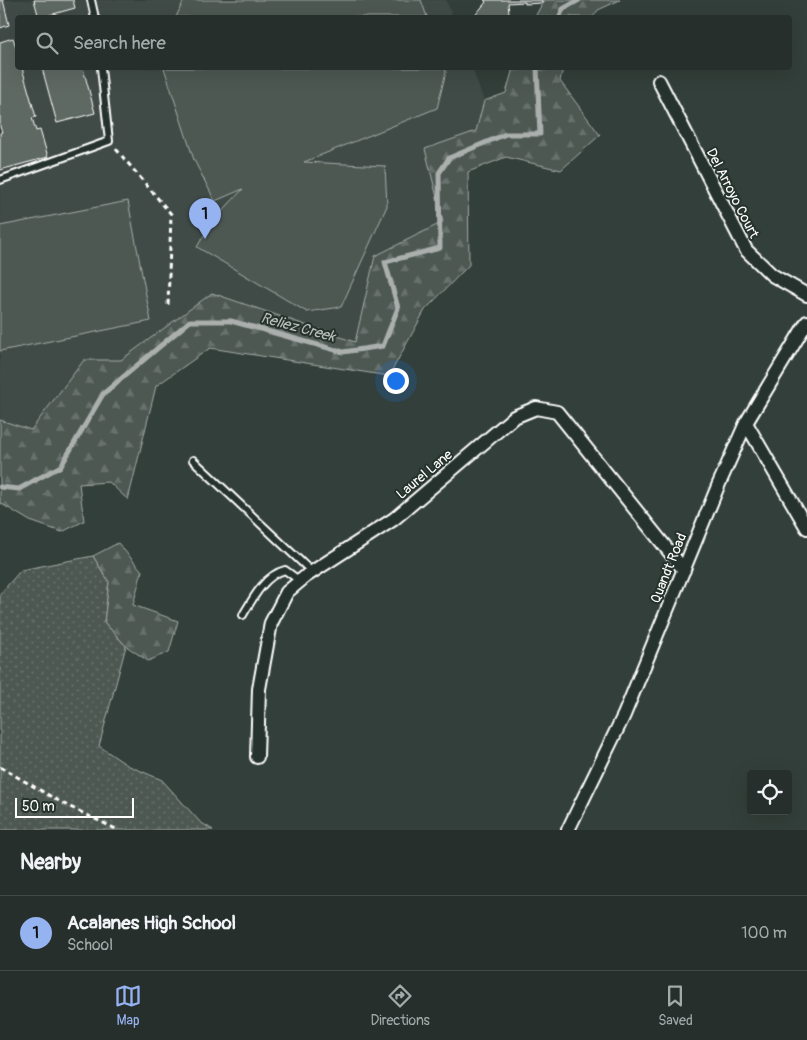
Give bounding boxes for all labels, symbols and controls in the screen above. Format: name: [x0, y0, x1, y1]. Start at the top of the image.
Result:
search box: [15, 15, 792, 70]
icon: search: [33, 29, 61, 57]
text: Search here: [73, 31, 166, 55]
street label: Del Arroyo Court: [703, 145, 763, 241]
pin: 1: [189, 198, 221, 239]
water label: Reliez Creek: [259, 308, 339, 347]
your location: [383, 368, 409, 394]
street label: Laurel Lane: [393, 446, 456, 503]
street label: Quandt Road: [647, 531, 690, 606]
map controls: [747, 770, 792, 815]
button: locate: [747, 770, 792, 815]
scale bar: [15, 795, 134, 818]
text: 50 m: [22, 798, 55, 815]
text: Nearby: [20, 849, 81, 876]
text: Acalanes High School: [67, 911, 236, 935]
text: 1: [33, 923, 39, 943]
text: 100 m: [741, 923, 787, 943]
text: School: [67, 935, 113, 955]
tab: Map: [114, 982, 142, 1029]
tab: Directions: [370, 982, 430, 1029]
tab: Saved: [658, 982, 693, 1029]

